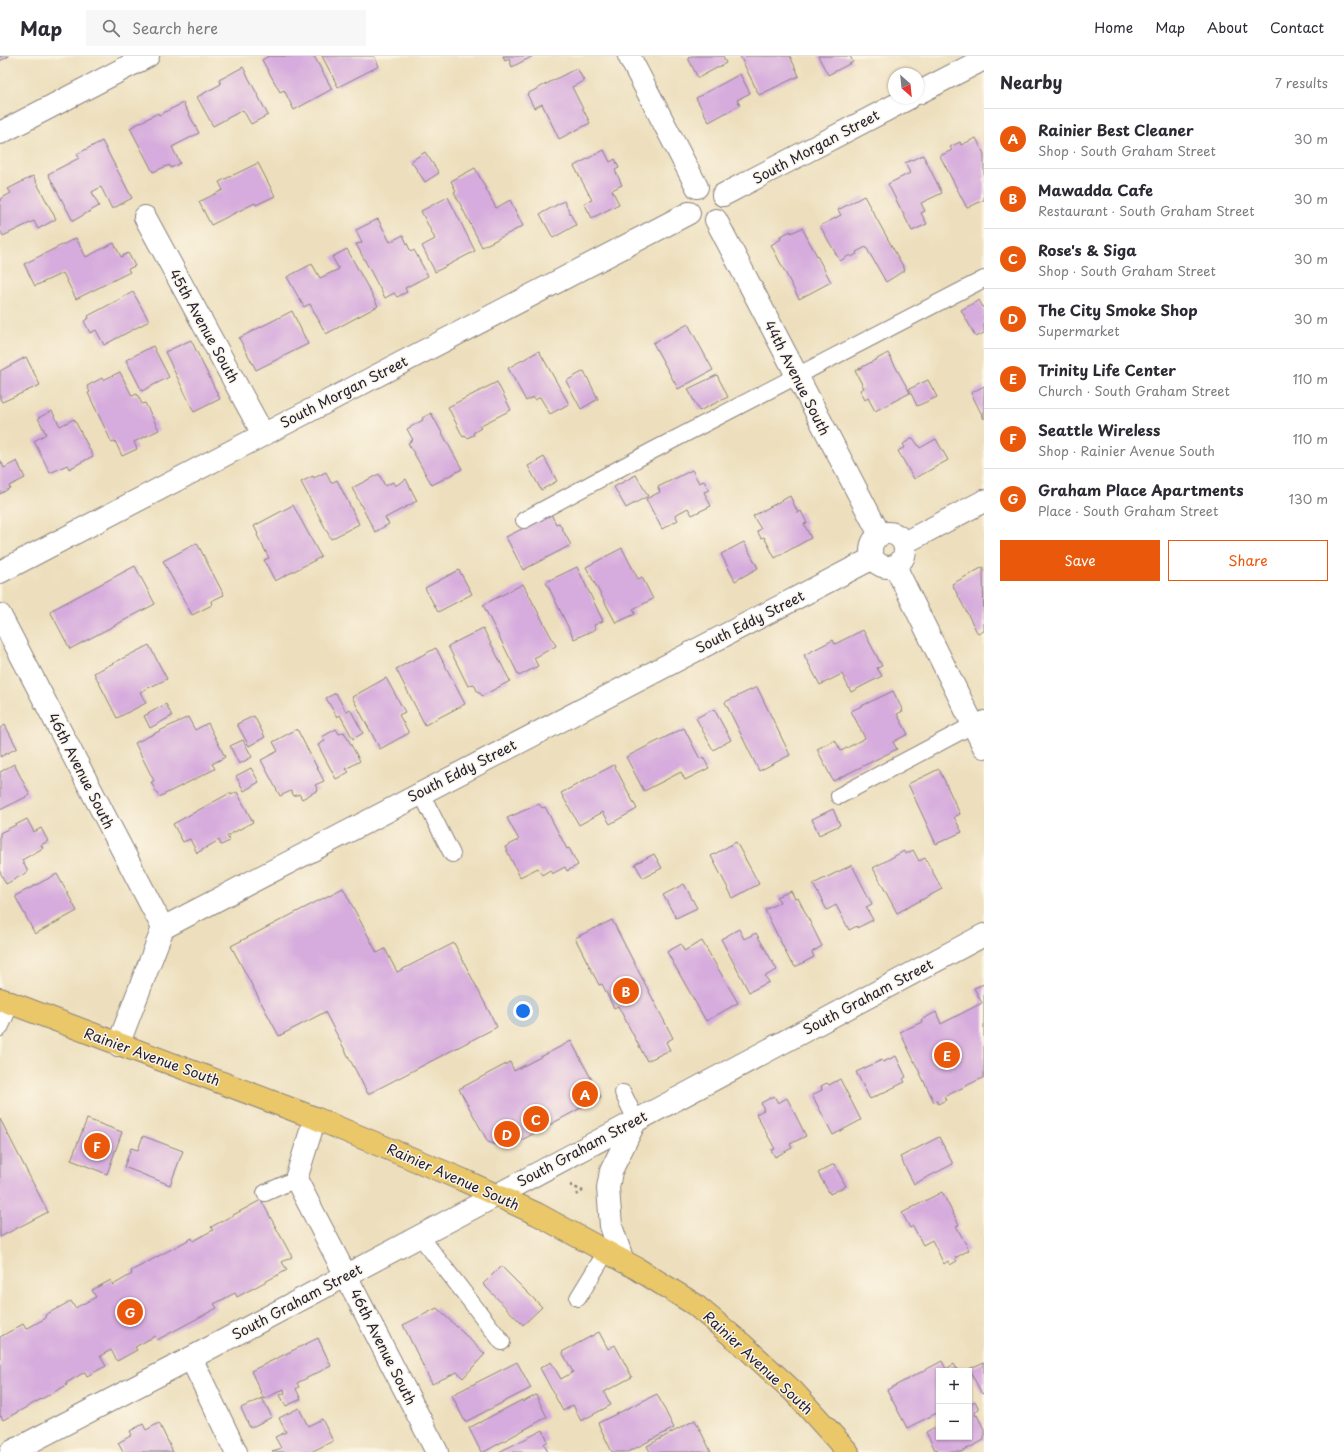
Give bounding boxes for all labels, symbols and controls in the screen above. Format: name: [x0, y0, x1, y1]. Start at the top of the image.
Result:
search box: [86, 10, 366, 46]
text: Map: [20, 14, 62, 42]
text: Search here: [132, 16, 218, 39]
icon: search: [100, 17, 122, 39]
text: Home: [1094, 17, 1133, 38]
text: Map: [1155, 17, 1185, 38]
text: About: [1207, 17, 1248, 38]
text: Contact: [1270, 17, 1324, 38]
north arrow: [888, 68, 924, 104]
text: Nearby: [1000, 69, 1062, 95]
text: 7 results: [1275, 73, 1328, 92]
street label: South Morgan Street: [749, 104, 883, 189]
text: Rainier Best Cleaner: [1038, 118, 1194, 141]
text: A: [1008, 129, 1018, 148]
text: 30 m: [1294, 129, 1328, 148]
text: Shop · South Graham Street: [1038, 141, 1216, 160]
text: Mawadda Cafe: [1038, 178, 1153, 201]
text: B: [1009, 189, 1017, 208]
text: 30 m: [1294, 189, 1328, 208]
text: Restaurant · South Graham Street: [1038, 201, 1255, 220]
text: Rose's & Siga: [1038, 238, 1137, 261]
text: C: [1008, 249, 1018, 268]
text: 30 m: [1294, 249, 1328, 268]
text: Shop · South Graham Street: [1038, 261, 1216, 280]
street label: 45th Avenue South: [164, 265, 244, 386]
text: The City Smoke Shop: [1038, 298, 1198, 321]
text: D: [1008, 309, 1018, 328]
text: 30 m: [1294, 309, 1328, 328]
street label: 44th Avenue South: [759, 317, 836, 439]
text: Supermarket: [1038, 321, 1120, 340]
street label: South Morgan Street: [276, 350, 411, 433]
text: Trinity Life Center: [1038, 358, 1176, 381]
text: E: [1009, 369, 1017, 388]
text: 110 m: [1293, 369, 1328, 388]
text: Church · South Graham Street: [1038, 381, 1230, 400]
text: Seattle Wireless: [1038, 418, 1160, 441]
text: F: [1009, 429, 1017, 448]
text: 110 m: [1293, 429, 1328, 448]
text: Shop · Rainier Avenue South: [1038, 441, 1215, 460]
text: Graham Place Apartments: [1038, 478, 1244, 501]
text: G: [1008, 489, 1018, 508]
text: 130 m: [1289, 489, 1328, 508]
text: Place · South Graham Street: [1038, 501, 1218, 520]
button: Save: [1000, 540, 1160, 581]
button: Share: [1168, 540, 1328, 581]
street label: South Eddy Street: [692, 585, 808, 658]
street label: 46th Avenue South: [43, 709, 120, 832]
street label: South Eddy Street: [404, 734, 520, 807]
street label: South Graham Street: [799, 953, 937, 1040]
pin: B: [613, 976, 639, 1006]
your location: [513, 1001, 533, 1021]
street label: Rainier Avenue South: [81, 1022, 223, 1091]
pin: E: [934, 1040, 960, 1070]
pin: A: [572, 1079, 598, 1109]
pin: C: [523, 1104, 549, 1134]
street label: South Graham Street: [513, 1105, 651, 1192]
pin: D: [494, 1119, 520, 1149]
pin: F: [84, 1131, 110, 1161]
street label: Rainier Avenue South: [383, 1138, 523, 1215]
street label: South Graham Street: [228, 1258, 366, 1345]
street label: 46th Avenue South: [345, 1285, 422, 1408]
pin: G: [117, 1297, 143, 1327]
street label: Rainier Avenue South: [699, 1306, 818, 1419]
map controls: [936, 1368, 972, 1440]
button: +: [936, 1368, 972, 1404]
button: −: [936, 1404, 972, 1440]

